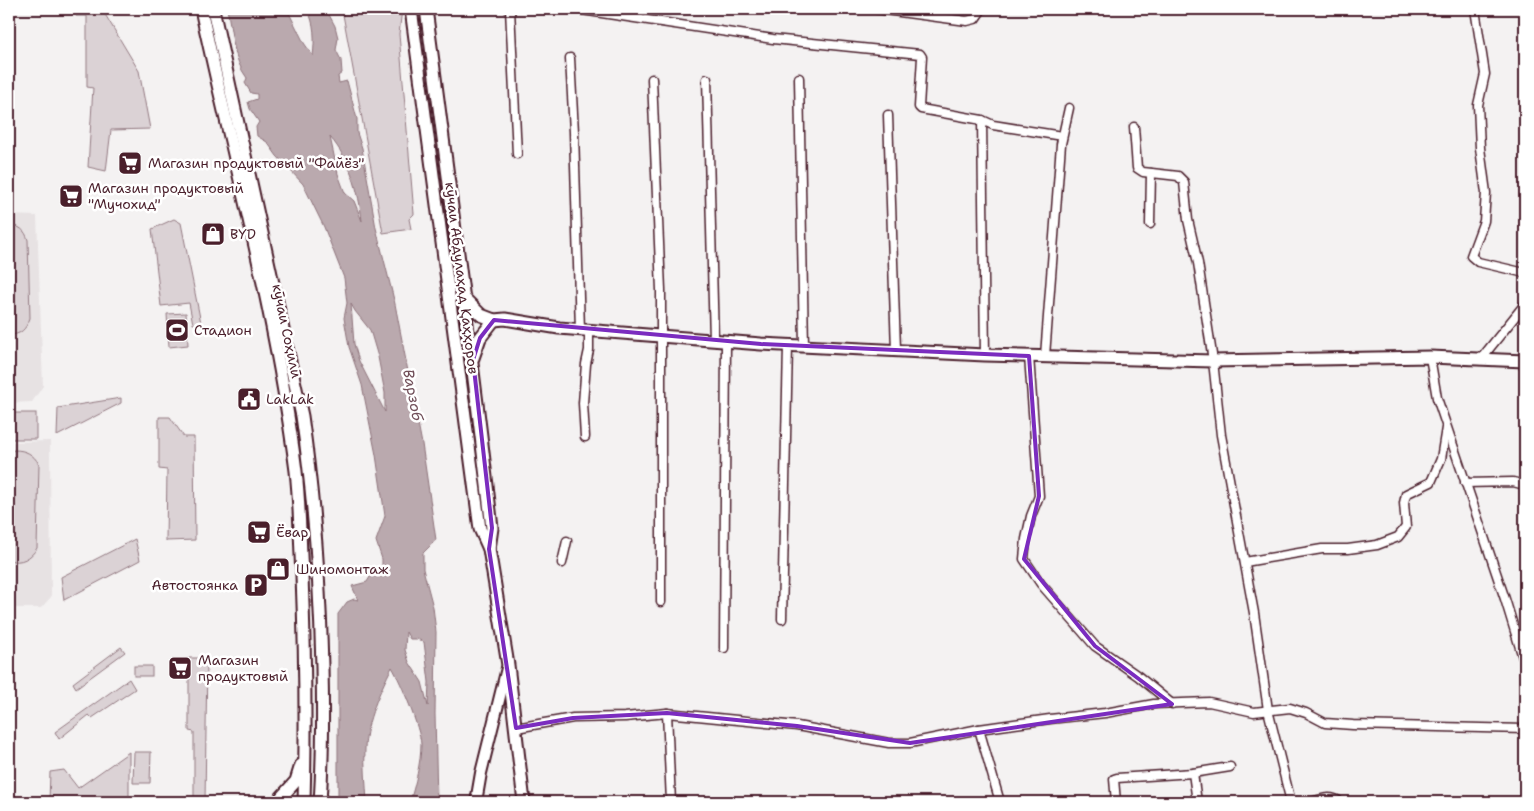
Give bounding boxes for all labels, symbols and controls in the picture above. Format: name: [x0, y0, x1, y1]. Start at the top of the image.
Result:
supermarket icon: Магазин продуктовый "Файёз": [117, 150, 143, 176]
place label: Магазин продуктовый "Файёз": [148, 154, 365, 172]
place label: Магазин продуктовый "Мучохид": [88, 179, 244, 213]
street label: кӯчаи Абдулаҳад Қаҳҳоров: [441, 181, 483, 375]
supermarket icon: Магазин продуктовый "Мучохид": [58, 183, 84, 209]
shop icon: BYD: [200, 221, 226, 247]
place label: BYD: [230, 225, 256, 243]
street label: кӯчаи Соҳилӣ: [268, 282, 306, 380]
sports icon: Стадион: [164, 317, 190, 343]
place label: Стадион: [194, 321, 252, 339]
water label: Варзоб: [398, 367, 428, 423]
public building icon: LakLak: [236, 386, 262, 412]
place label: LakLak: [266, 390, 314, 408]
supermarket icon: Ёвар: [246, 519, 272, 545]
place label: Ёвар: [276, 523, 309, 541]
shop icon: Шиномонтаж: [265, 556, 291, 582]
place label: Шиномонтаж: [296, 560, 389, 578]
parking icon: Автостоянка: [243, 572, 269, 598]
place label: Автостоянка: [151, 576, 238, 594]
place label: Магазин продуктовый: [198, 651, 288, 685]
supermarket icon: Магазин продуктовый: [167, 655, 193, 681]

